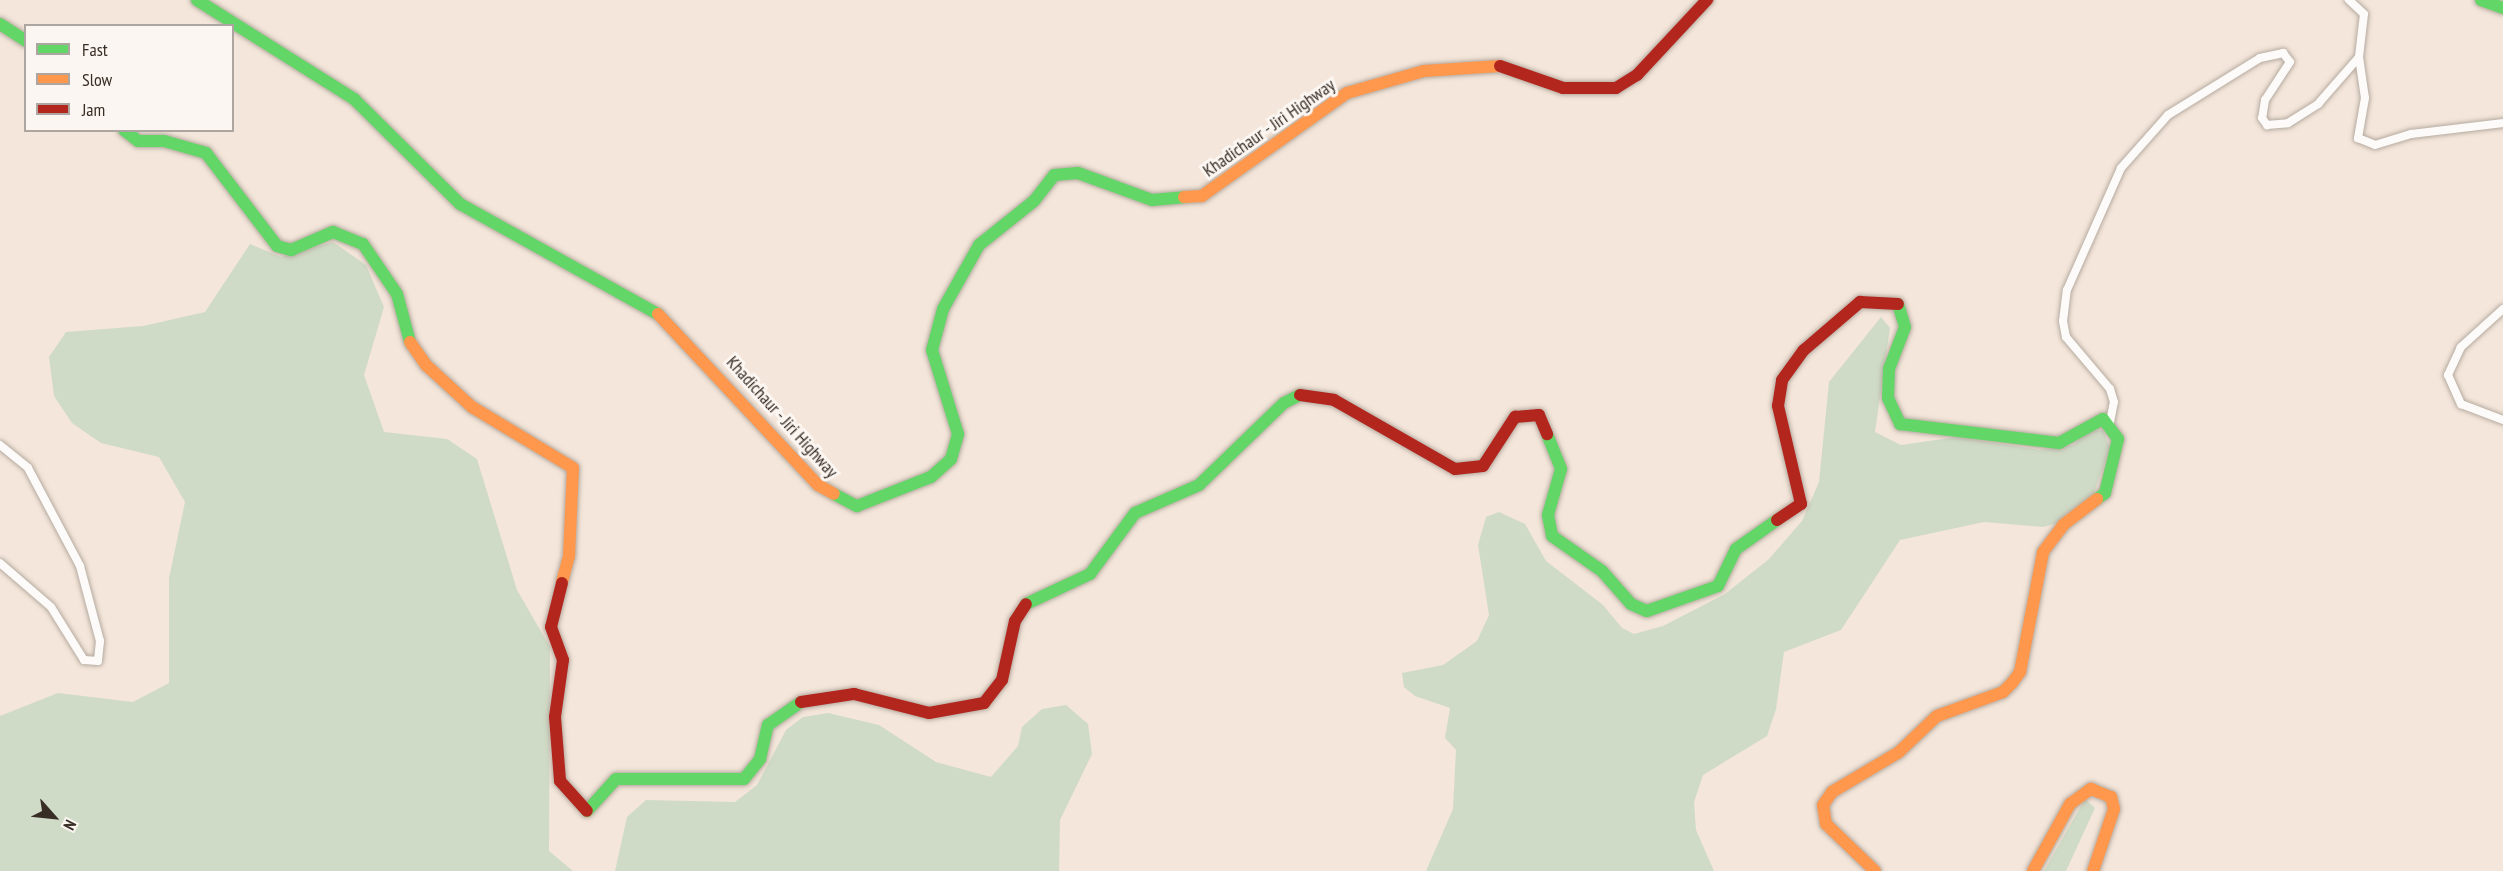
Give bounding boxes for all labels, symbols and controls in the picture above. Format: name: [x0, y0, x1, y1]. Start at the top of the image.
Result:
legend: [24, 24, 234, 132]
text: Fast: [82, 38, 108, 61]
text: Slow: [82, 68, 112, 91]
street label: Khadichaur - Jiri Highway: [1198, 74, 1340, 182]
text: Jam: [82, 98, 105, 121]
street label: Khadichaur - Jiri Highway: [721, 351, 843, 483]
north arrow: [24, 787, 84, 847]
text: N: [59, 817, 81, 834]

